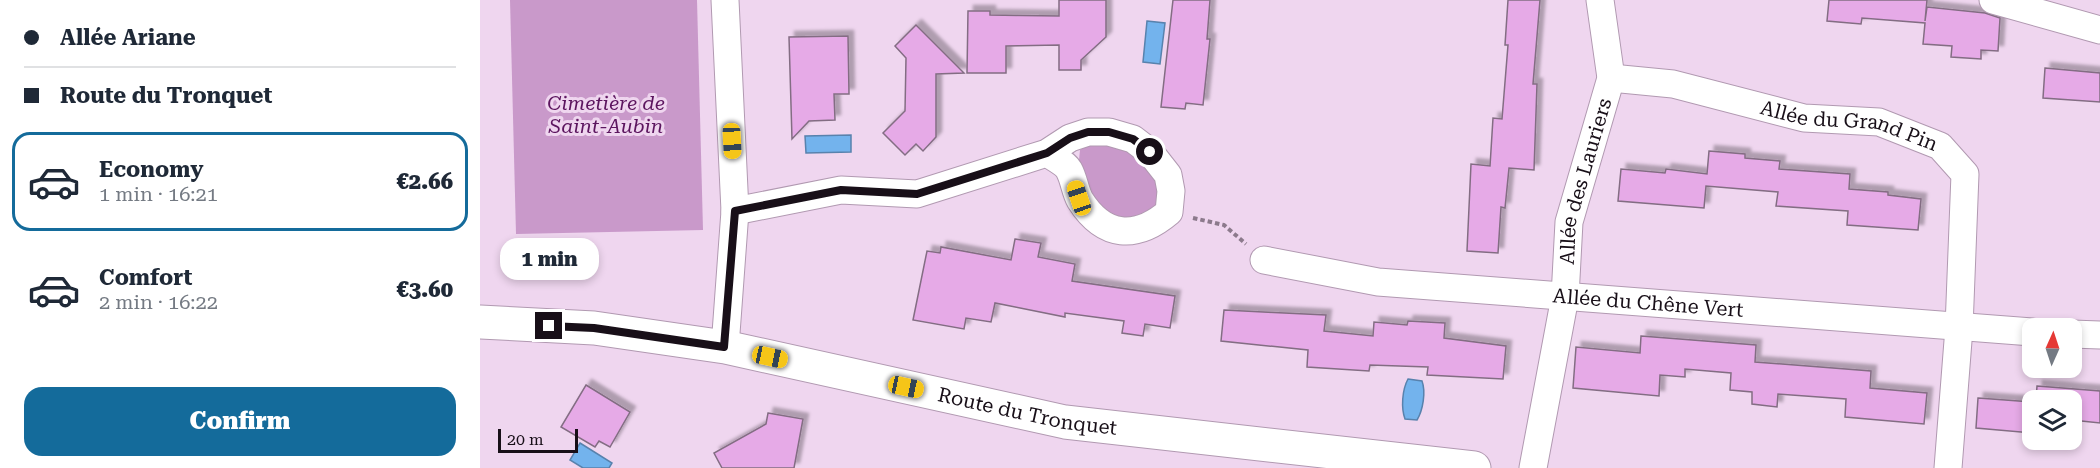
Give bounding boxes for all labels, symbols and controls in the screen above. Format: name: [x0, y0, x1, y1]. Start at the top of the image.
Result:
text: Allée Ariane: [60, 25, 196, 50]
text: Route du Tronquet: [60, 83, 272, 108]
park label: Cimetière de Saint-Aubin: [547, 91, 665, 138]
street label: Allée des Lauriers: [1555, 95, 1617, 265]
street label: Allée du Grand Pin: [1758, 95, 1941, 156]
car: [722, 123, 742, 159]
route start: [1136, 138, 1163, 165]
icon: car: [27, 155, 81, 209]
text: Economy: [99, 157, 203, 182]
text: €2.66: [396, 169, 453, 194]
car: [1065, 178, 1093, 218]
text: 1 min · 16:21: [99, 182, 218, 206]
callout: 1 min: [500, 239, 598, 281]
text: 1 min: [521, 247, 578, 271]
icon: car: [27, 263, 81, 317]
text: Comfort: [99, 265, 192, 290]
text: €3.60: [396, 277, 453, 302]
street label: Allée du Chêne Vert: [1552, 283, 1745, 322]
text: 2 min · 16:22: [99, 290, 218, 314]
route end: [535, 312, 562, 339]
north arrow: [2022, 318, 2082, 378]
map controls: [2022, 318, 2082, 450]
car: [751, 344, 789, 370]
car: [887, 374, 925, 400]
street label: Route du Tronquet: [936, 382, 1119, 440]
button: Confirm: [24, 387, 456, 456]
button: layers: [2022, 390, 2082, 450]
scale bar: [498, 426, 578, 454]
text: 20 m: [507, 430, 544, 449]

